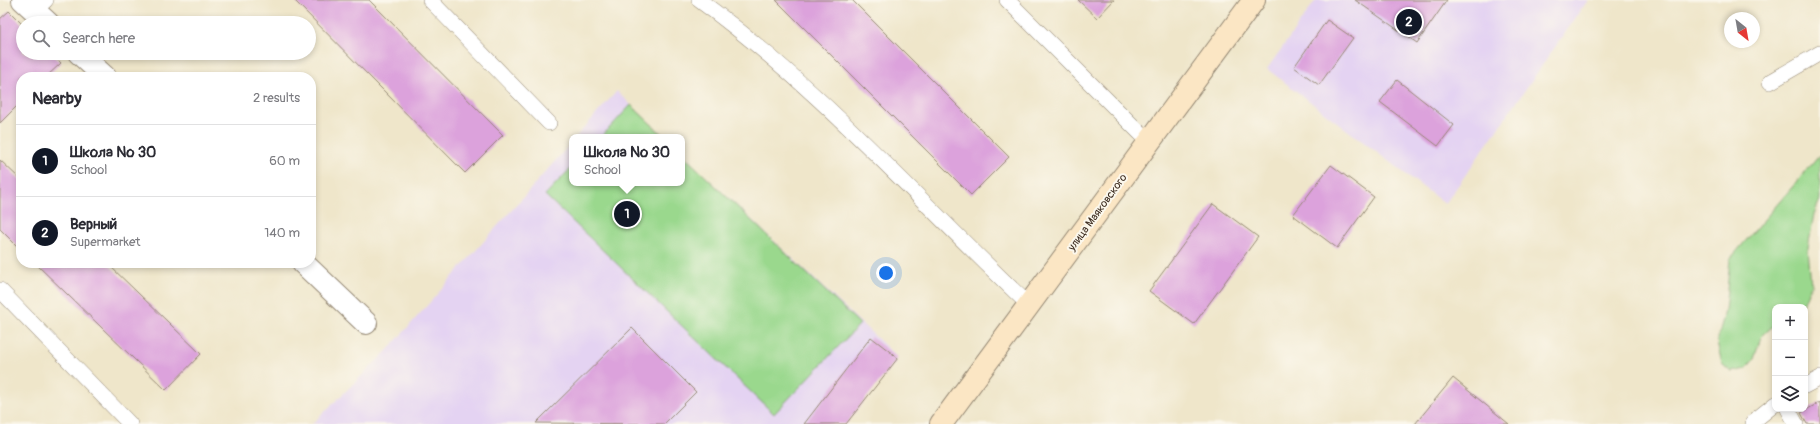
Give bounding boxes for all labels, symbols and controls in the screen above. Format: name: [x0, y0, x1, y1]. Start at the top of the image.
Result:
pin: 2: [1396, 7, 1422, 37]
north arrow: [1724, 12, 1760, 48]
search box: [16, 16, 316, 60]
icon: search: [30, 27, 52, 49]
text: Search here: [62, 29, 135, 48]
text: Nearby: [32, 88, 81, 109]
text: 2 results: [253, 90, 300, 106]
popup: [569, 134, 685, 186]
text: Школа № 30: [70, 143, 156, 162]
text: Школа № 30: [584, 143, 670, 162]
text: 1: [42, 153, 48, 169]
text: 60 m: [269, 153, 300, 169]
text: School: [70, 162, 107, 178]
text: School: [584, 162, 621, 178]
street label: улица Маяковского: [1065, 171, 1130, 254]
pin: 1: [614, 199, 640, 229]
text: Верный: [70, 215, 117, 234]
text: 2: [41, 225, 49, 241]
text: 140 m: [264, 225, 300, 241]
text: Supermarket: [70, 234, 141, 250]
your location: [876, 263, 896, 283]
map controls: [1772, 304, 1808, 412]
button: +: [1772, 304, 1808, 340]
button: −: [1772, 340, 1808, 376]
button: layers: [1772, 376, 1808, 412]

